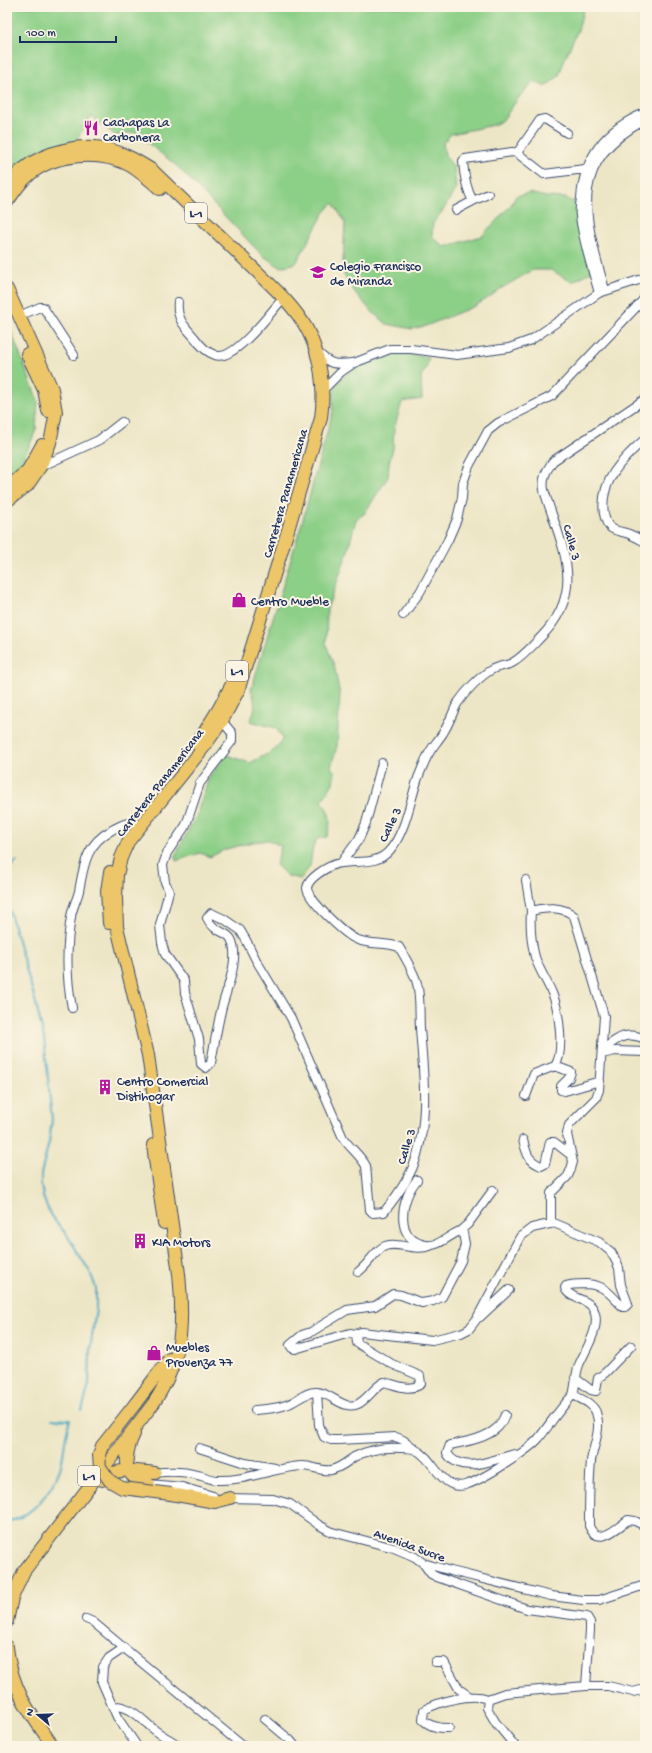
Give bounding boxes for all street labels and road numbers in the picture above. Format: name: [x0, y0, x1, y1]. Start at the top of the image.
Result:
road number: L-1: [185, 203, 207, 223]
street label: Carretera Panamericana: [261, 427, 312, 560]
street label: Calle 3: [558, 523, 583, 563]
road number: L-1: [226, 661, 248, 681]
street label: Carretera Panamericana: [114, 726, 208, 841]
street label: Calle 3: [377, 805, 406, 845]
street label: Calle 3: [395, 1127, 420, 1166]
road number: L-1: [78, 1466, 100, 1486]
street label: Avenida Sucre: [371, 1526, 447, 1566]

